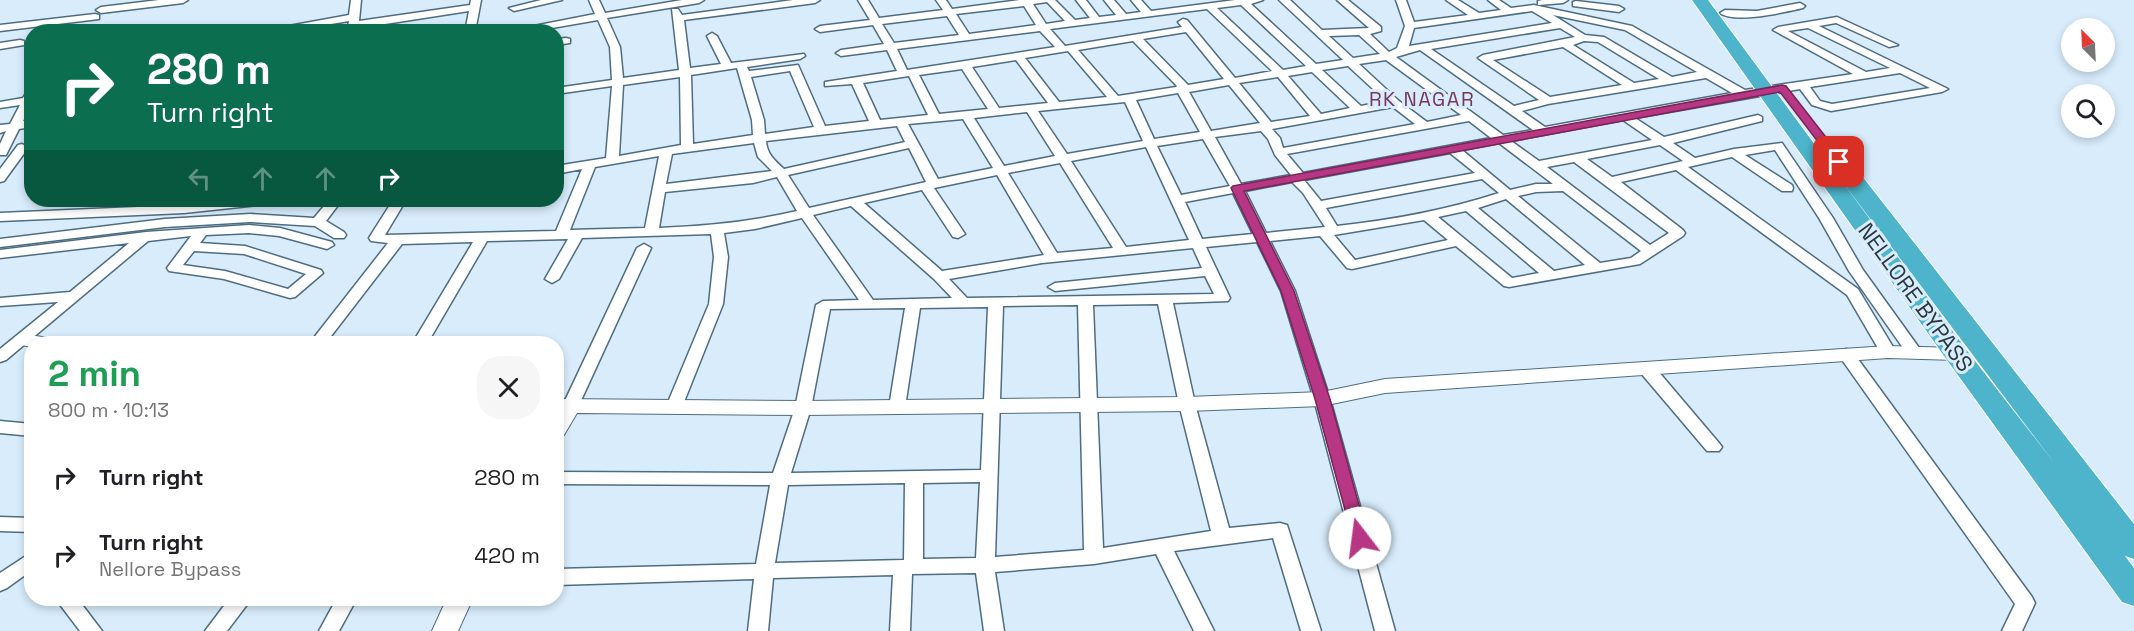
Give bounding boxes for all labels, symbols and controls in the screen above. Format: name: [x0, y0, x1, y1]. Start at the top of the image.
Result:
north arrow: [2061, 18, 2115, 72]
map controls: [2061, 18, 2115, 138]
text: 280 m: [147, 43, 271, 96]
icon: right: [48, 48, 126, 126]
button: search: [2061, 84, 2115, 138]
district label: RK NAGAR: [1369, 86, 1475, 112]
text: Turn right: [147, 95, 274, 130]
pin: [1813, 136, 1864, 187]
icon: arrive: [1822, 145, 1855, 178]
icon: left: [183, 162, 216, 195]
icon: ahead: [246, 162, 279, 195]
icon: ahead: [309, 162, 342, 195]
icon: right: [372, 162, 405, 195]
street label: NELLORE BYPASS: [1852, 217, 1980, 377]
text: 2 min: [48, 351, 141, 397]
button: close: [477, 356, 540, 419]
text: 800 m · 10:13: [48, 397, 169, 423]
icon: right: [48, 461, 81, 494]
text: Turn right: [99, 463, 204, 491]
text: 280 m: [474, 463, 540, 491]
position arrow: [1328, 506, 1392, 570]
text: Turn right: [99, 528, 204, 556]
icon: right: [48, 539, 81, 572]
text: 420 m: [474, 541, 540, 569]
text: Nellore Bypass: [99, 556, 241, 582]

